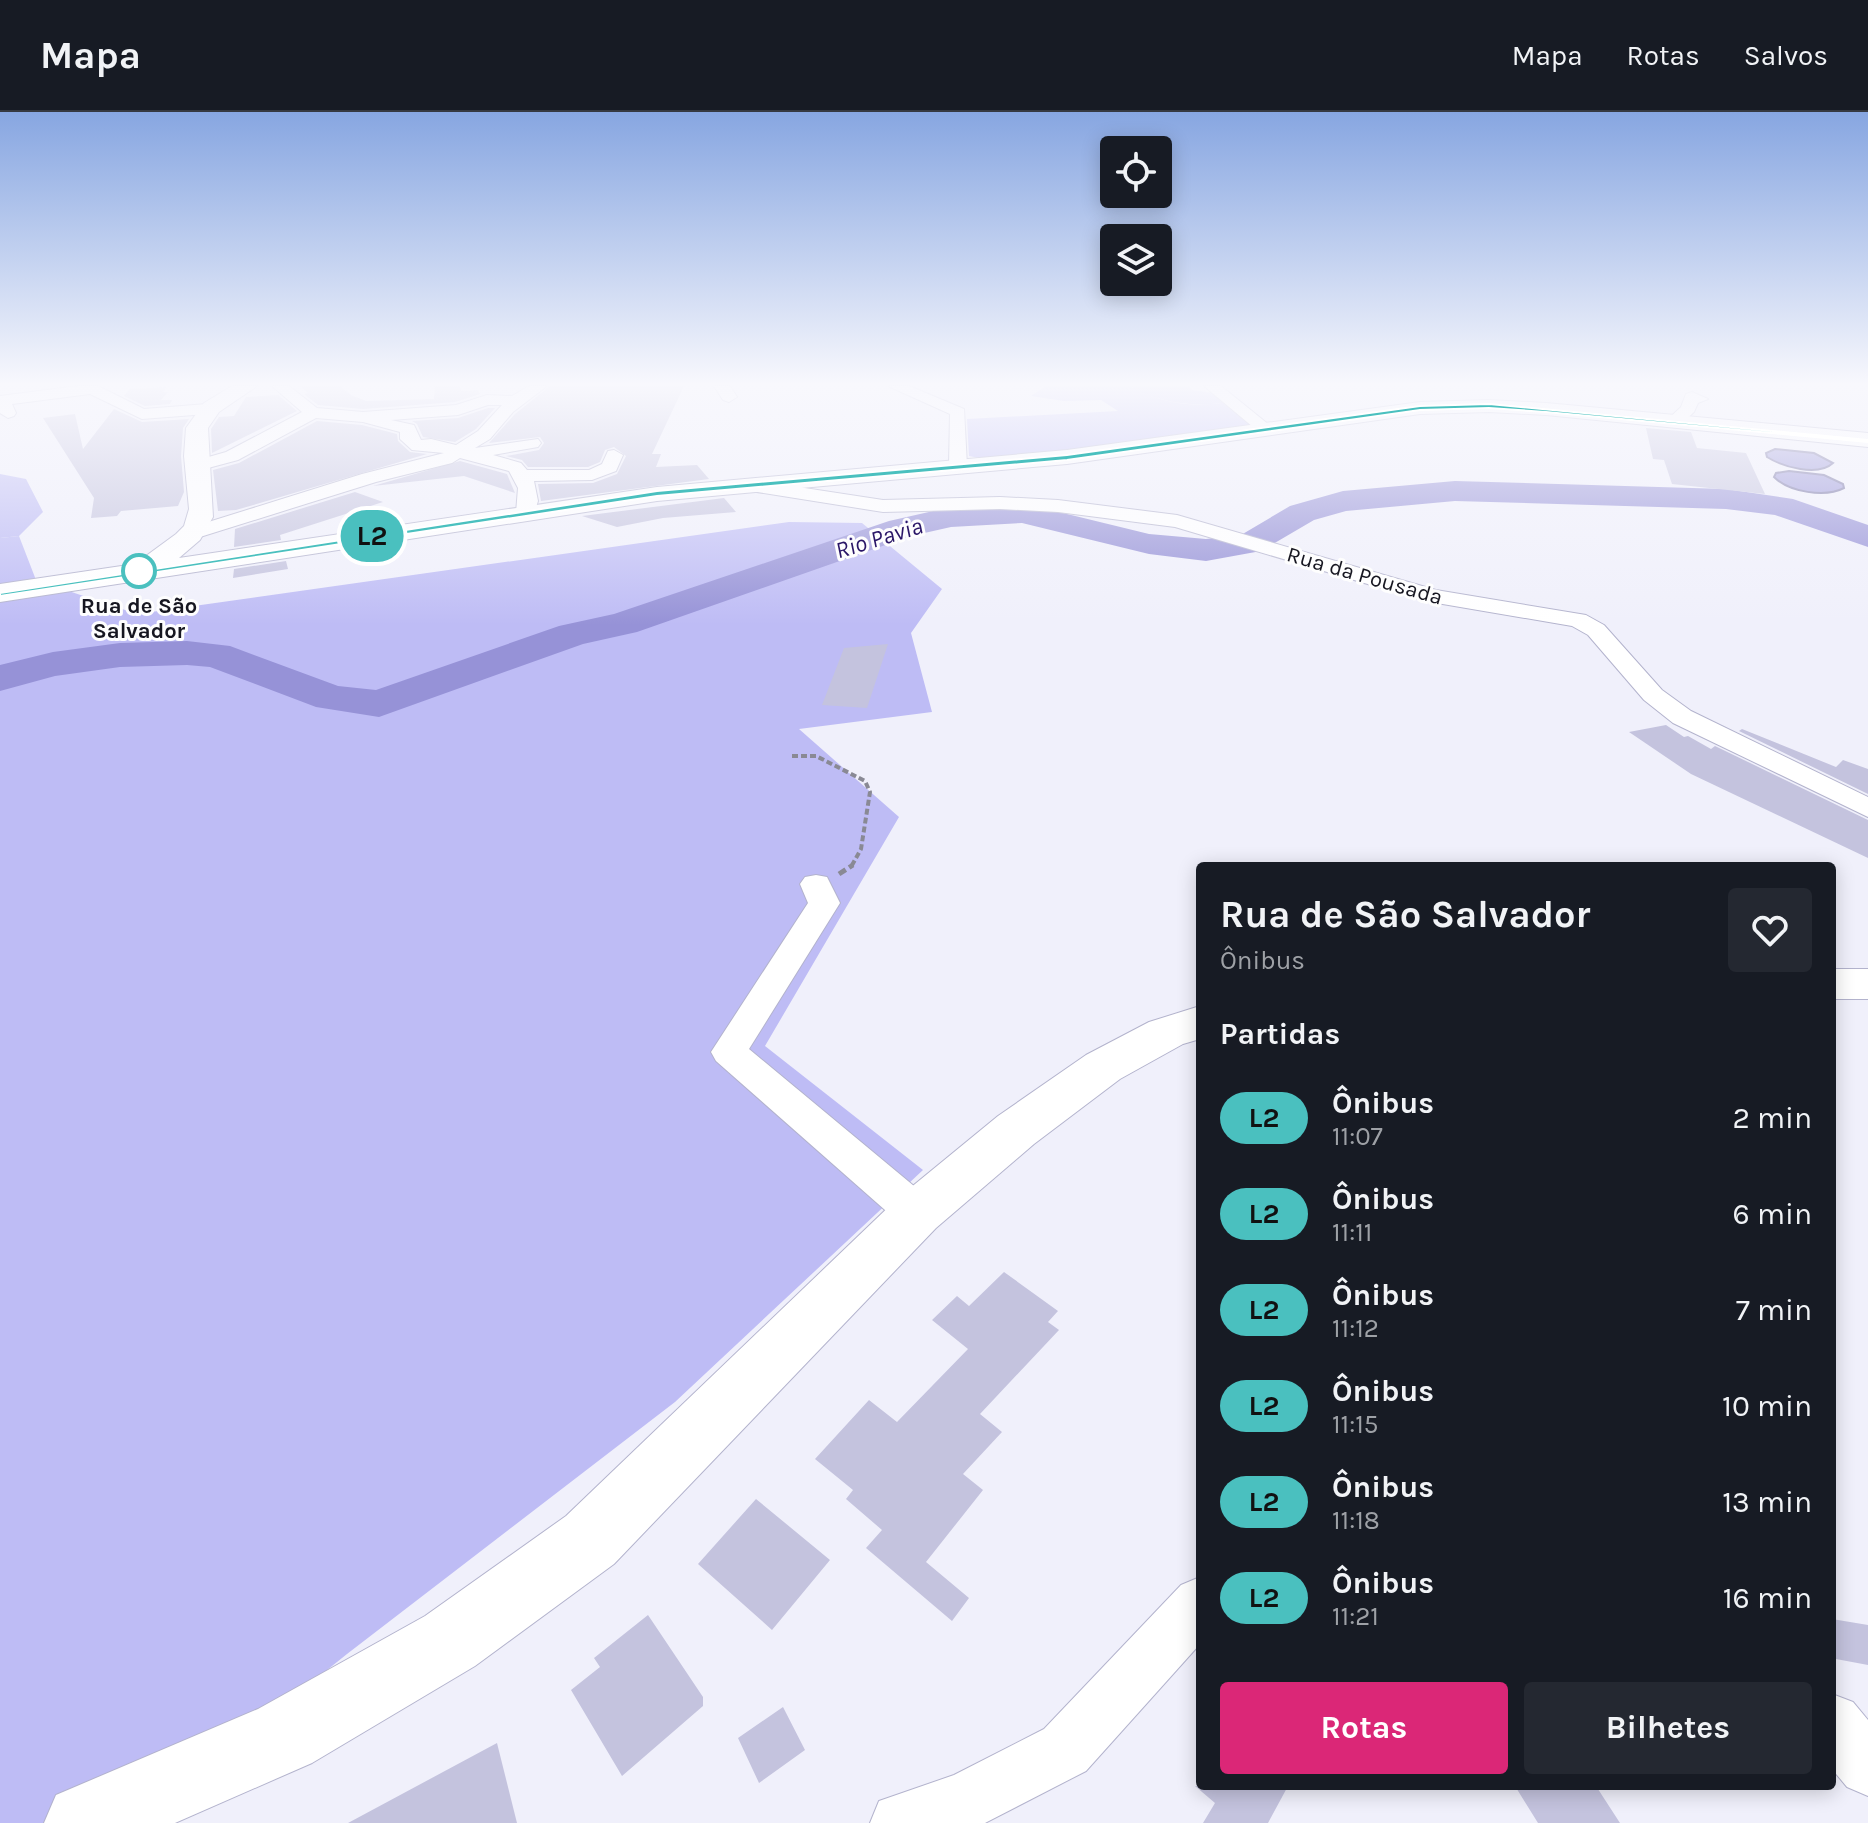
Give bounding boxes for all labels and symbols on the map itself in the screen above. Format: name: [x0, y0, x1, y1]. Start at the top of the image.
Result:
line badge: L2: [336, 510, 408, 562]
water label: Rio Pavia: [832, 511, 926, 565]
street label: Rua da Pousada: [1284, 541, 1446, 611]
marker: Rua de São Salvador: [122, 554, 156, 588]
place label: Rua de São Salvador: [81, 593, 197, 644]

